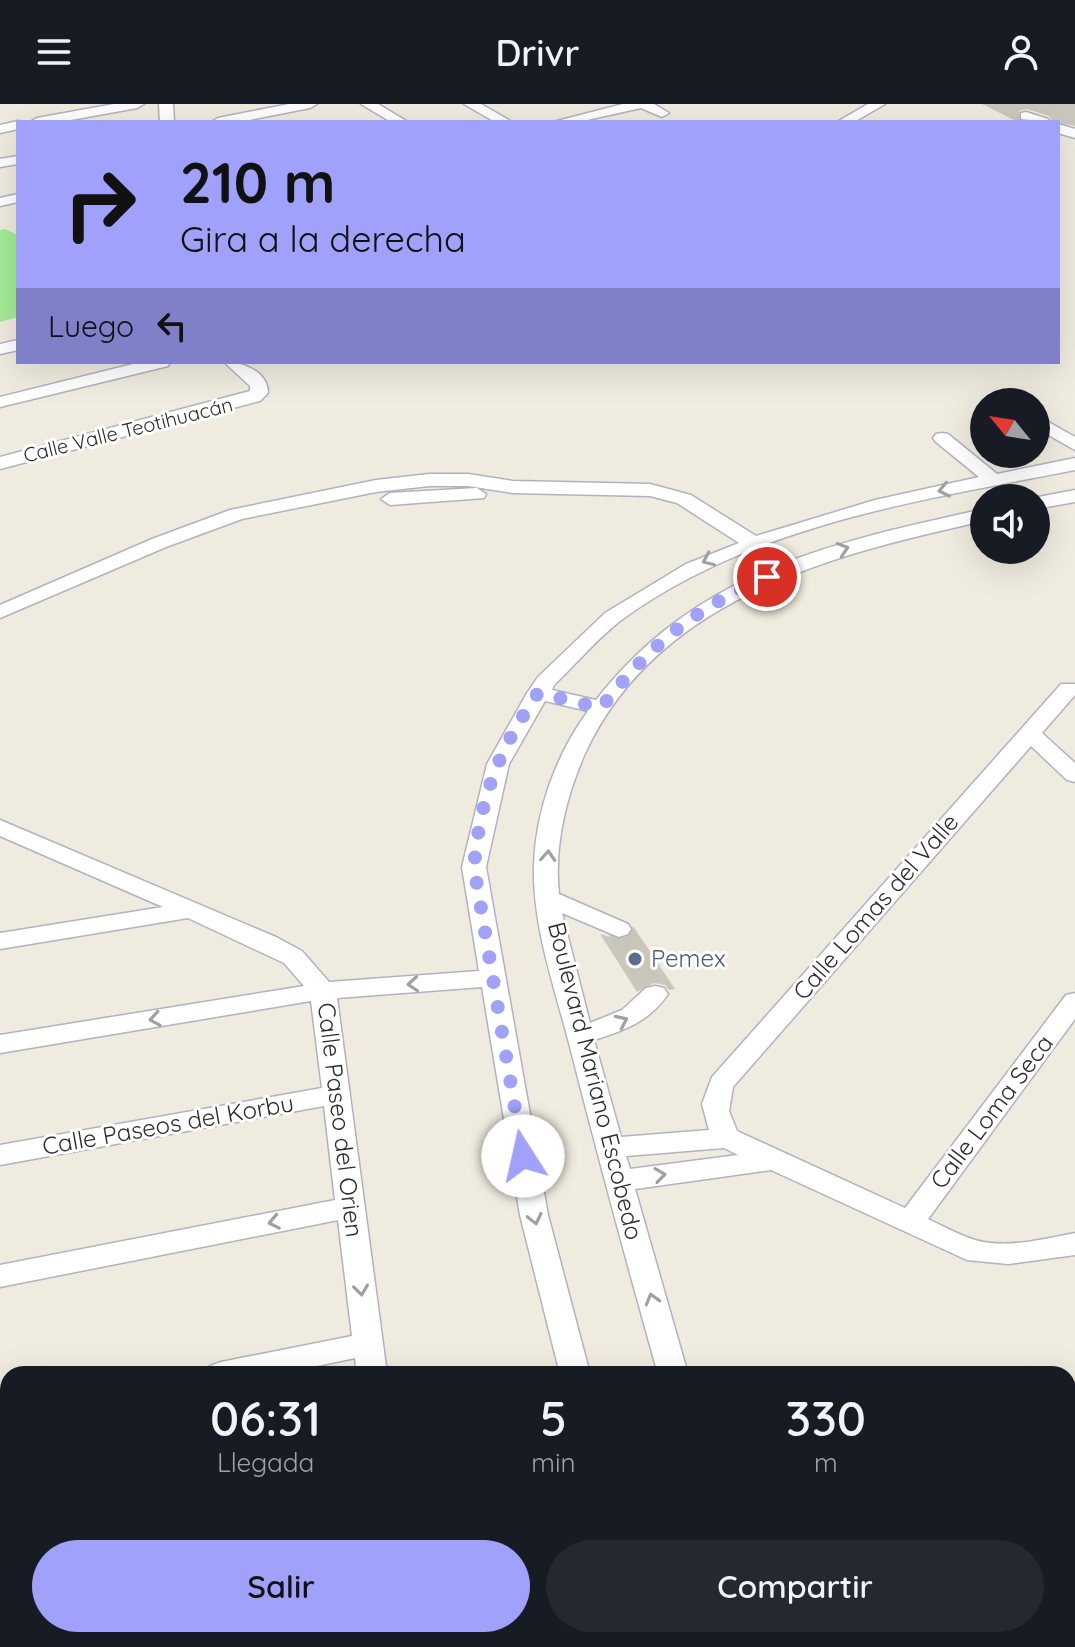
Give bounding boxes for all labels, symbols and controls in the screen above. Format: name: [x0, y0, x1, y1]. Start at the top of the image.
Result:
icon: menu: [32, 30, 76, 74]
text: Drivr: [496, 30, 579, 75]
icon: person: [999, 30, 1043, 74]
text: 210 m: [180, 147, 335, 217]
icon: right: [48, 152, 152, 256]
text: Gira a la derecha: [180, 216, 466, 261]
icon: left: [150, 304, 194, 348]
text: Luego: [48, 307, 134, 345]
north arrow: [970, 388, 1050, 468]
map controls: [970, 388, 1050, 564]
street label: Calle Valle Teotihuacán: [21, 391, 235, 468]
one-way arrow: [937, 481, 951, 498]
button: sound: [970, 484, 1050, 564]
one-way arrow: [836, 542, 849, 558]
pin: [733, 543, 801, 611]
one-way arrow: [701, 551, 716, 567]
icon: arrive: [745, 555, 789, 599]
street label: Calle Lomas del Valle: [786, 807, 964, 1006]
one-way arrow: [539, 849, 556, 862]
street label: Boulevard Mariano Escobedo: [542, 919, 650, 1243]
place label: Pemex: [651, 943, 726, 973]
marker: Pemex: [626, 950, 644, 968]
one-way arrow: [406, 975, 419, 992]
street label: Calle Paseo del Orien: [312, 1001, 370, 1239]
one-way arrow: [148, 1009, 162, 1026]
one-way arrow: [613, 1015, 628, 1031]
street label: Calle Loma Seca: [923, 1028, 1059, 1194]
street label: Calle Paseos del Korbu: [40, 1087, 296, 1161]
position arrow: [481, 1114, 565, 1198]
one-way arrow: [653, 1167, 667, 1184]
one-way arrow: [526, 1212, 543, 1225]
one-way arrow: [268, 1213, 281, 1230]
one-way arrow: [353, 1284, 370, 1297]
one-way arrow: [645, 1292, 661, 1306]
text: 06:31: [210, 1388, 321, 1448]
text: 5: [540, 1388, 567, 1448]
text: 330: [786, 1388, 866, 1448]
text: Llegada: [217, 1446, 314, 1479]
text: min: [531, 1446, 576, 1479]
text: m: [814, 1446, 838, 1479]
button: Salir: [32, 1540, 530, 1632]
button: Compartir: [546, 1540, 1044, 1632]

